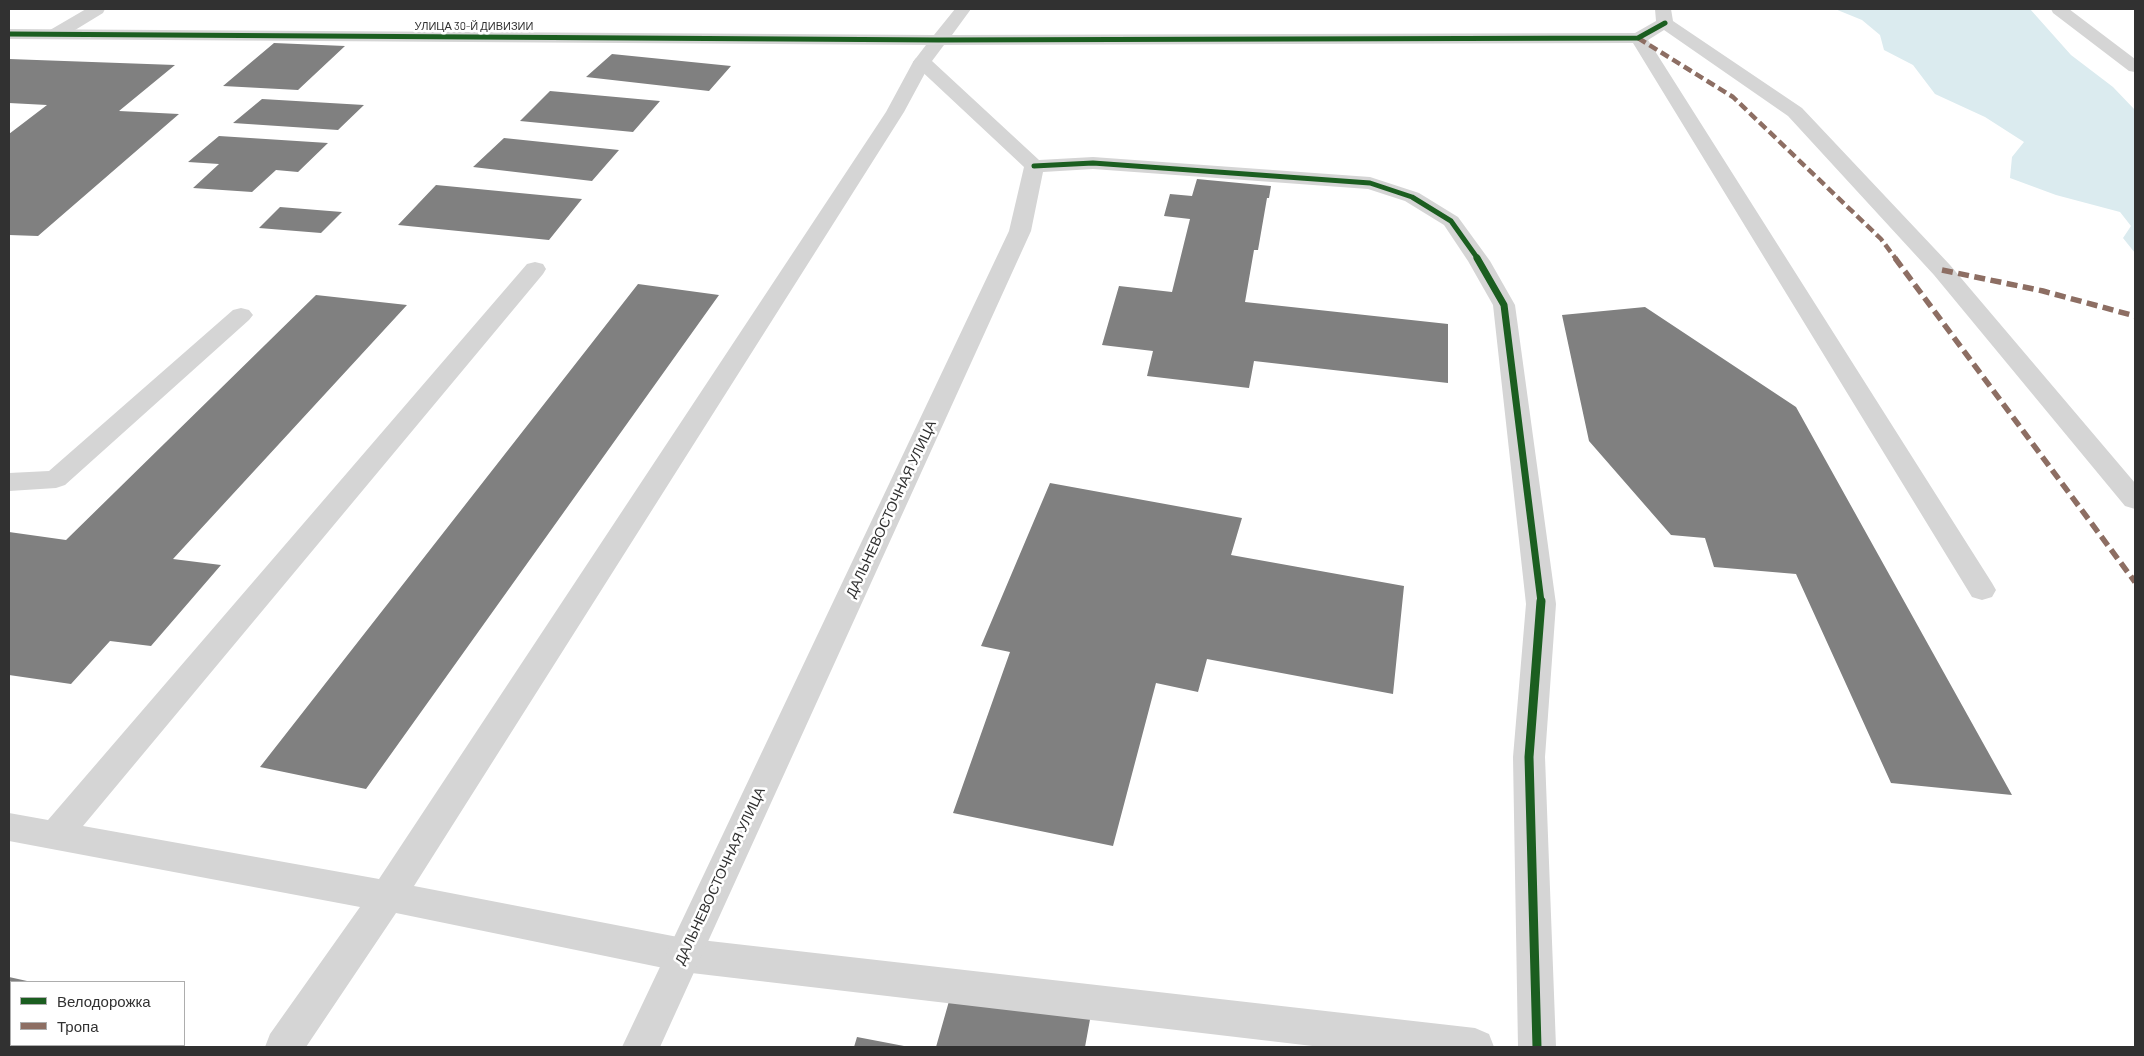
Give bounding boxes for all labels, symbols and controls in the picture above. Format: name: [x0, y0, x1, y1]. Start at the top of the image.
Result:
street label: УЛИЦА 30-Й ДИВИЗИИ: [415, 19, 533, 33]
street label: ДАЛЬНЕВОСТОЧНАЯ УЛИЦА: [842, 418, 940, 600]
street label: ДАЛЬНЕВОСТОЧНАЯ УЛИЦА: [671, 785, 769, 967]
legend: [10, 981, 185, 1046]
text: Велодорожка: [57, 992, 151, 1010]
text: Тропа: [57, 1017, 98, 1035]

